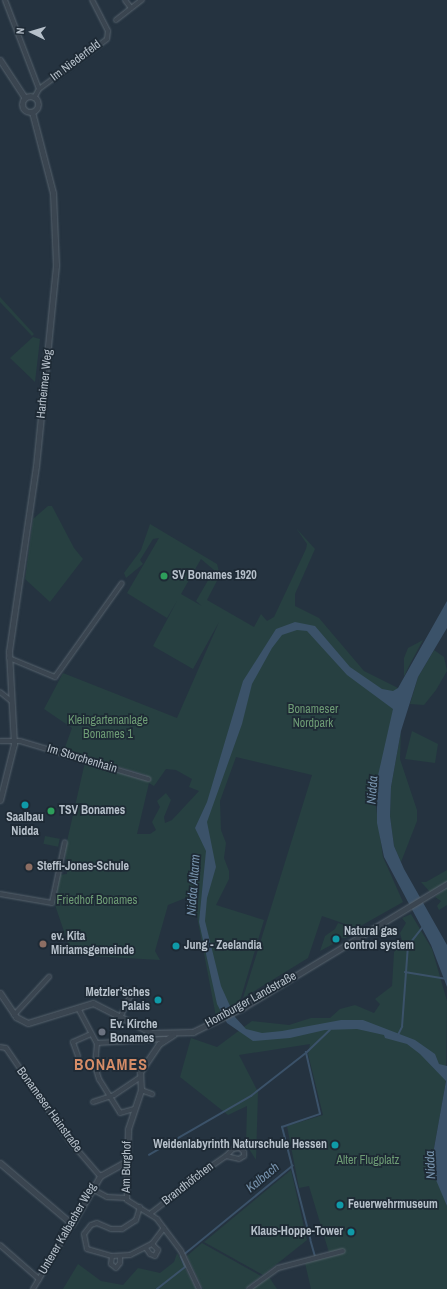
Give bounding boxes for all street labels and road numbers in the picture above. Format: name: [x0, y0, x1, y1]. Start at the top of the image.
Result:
street label: Im Niederfeld: [48, 37, 104, 85]
street label: Harheimer Weg: [34, 349, 56, 419]
street label: Im Storchenhain: [45, 742, 119, 776]
street label: Homburger Landstraße: [203, 969, 299, 1031]
street label: Bonameser Hainstraße: [13, 1065, 85, 1155]
street label: Am Burghof: [119, 1141, 135, 1193]
street label: Brandhöfchen: [159, 1159, 217, 1209]
street label: Unterer Kalbacher Weg: [36, 1181, 100, 1277]

